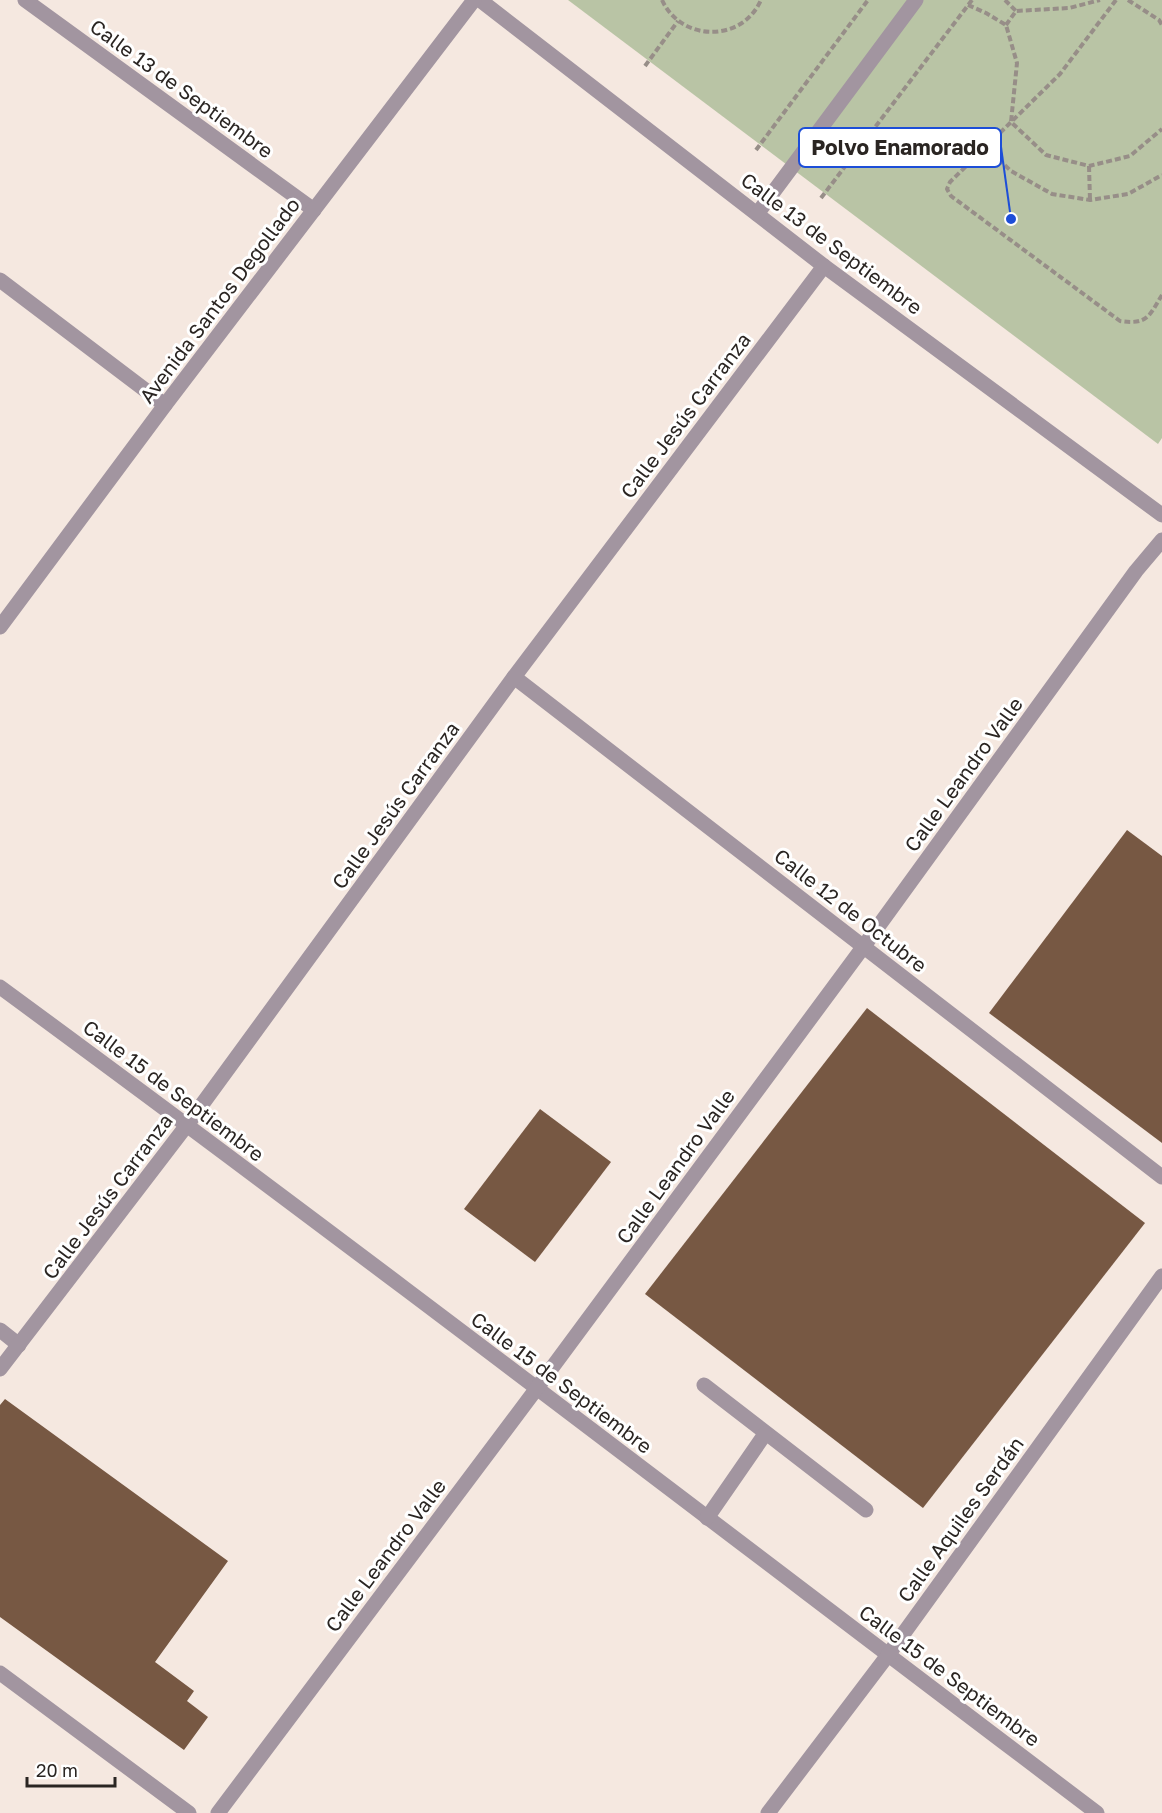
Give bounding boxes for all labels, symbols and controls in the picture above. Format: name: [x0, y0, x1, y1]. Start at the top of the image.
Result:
street label: Calle 13 de Septiembre: [86, 14, 278, 162]
callout: Polvo Enamorado: [799, 128, 1001, 167]
text: Polvo Enamorado: [811, 134, 989, 160]
street label: Calle 13 de Septiembre: [737, 167, 927, 319]
street label: Avenida Santos Degollado: [134, 193, 304, 407]
street label: Calle Jesús Carranza: [615, 328, 755, 502]
street label: Calle Leandro Valle: [899, 692, 1027, 856]
street label: Calle Jesús Carranza: [326, 717, 464, 893]
street label: Calle 12 de Octubre: [770, 843, 932, 977]
street label: Calle 15 de Septiembre: [79, 1014, 269, 1166]
street label: Calle Leandro Valle: [611, 1084, 739, 1248]
street label: Calle Jesús Carranza: [37, 1109, 177, 1283]
street label: Calle 15 de Septiembre: [467, 1306, 657, 1458]
street label: Calle Aquiles Serdán: [892, 1432, 1028, 1606]
street label: Calle Leandro Valle: [320, 1474, 450, 1636]
street label: Calle 15 de Septiembre: [855, 1599, 1045, 1751]
scale bar: [27, 1750, 116, 1788]
text: 20 m: [36, 1759, 78, 1781]

